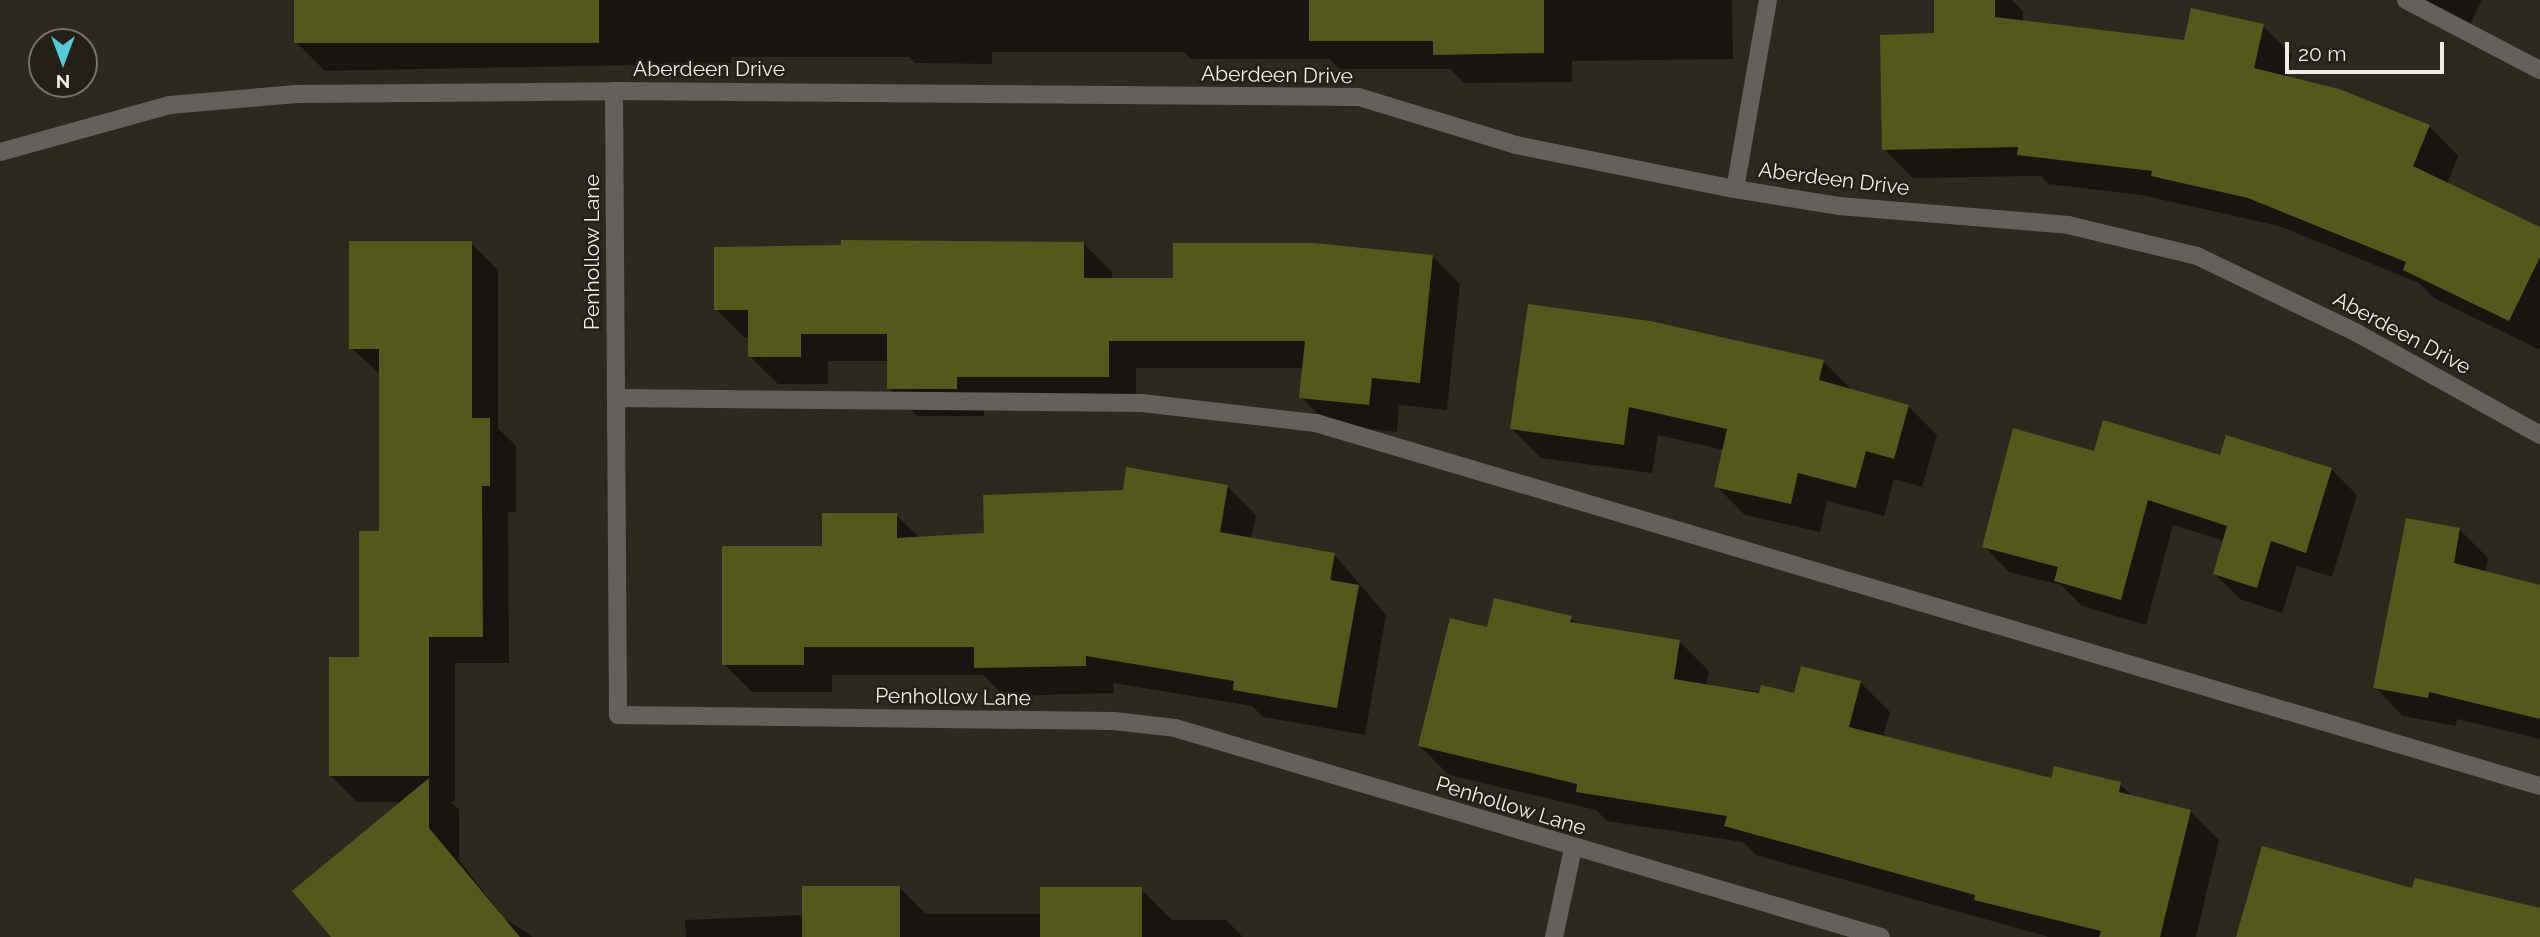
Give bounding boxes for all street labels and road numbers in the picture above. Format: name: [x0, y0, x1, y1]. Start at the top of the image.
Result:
street label: Aberdeen Drive: [633, 56, 785, 82]
street label: Aberdeen Drive: [1201, 61, 1353, 89]
street label: Aberdeen Drive: [1757, 157, 1911, 201]
street label: Penhollow Lane: [579, 174, 605, 330]
street label: Aberdeen Drive: [2329, 286, 2475, 380]
street label: Penhollow Lane: [875, 683, 1031, 711]
street label: Penhollow Lane: [1433, 771, 1589, 841]

